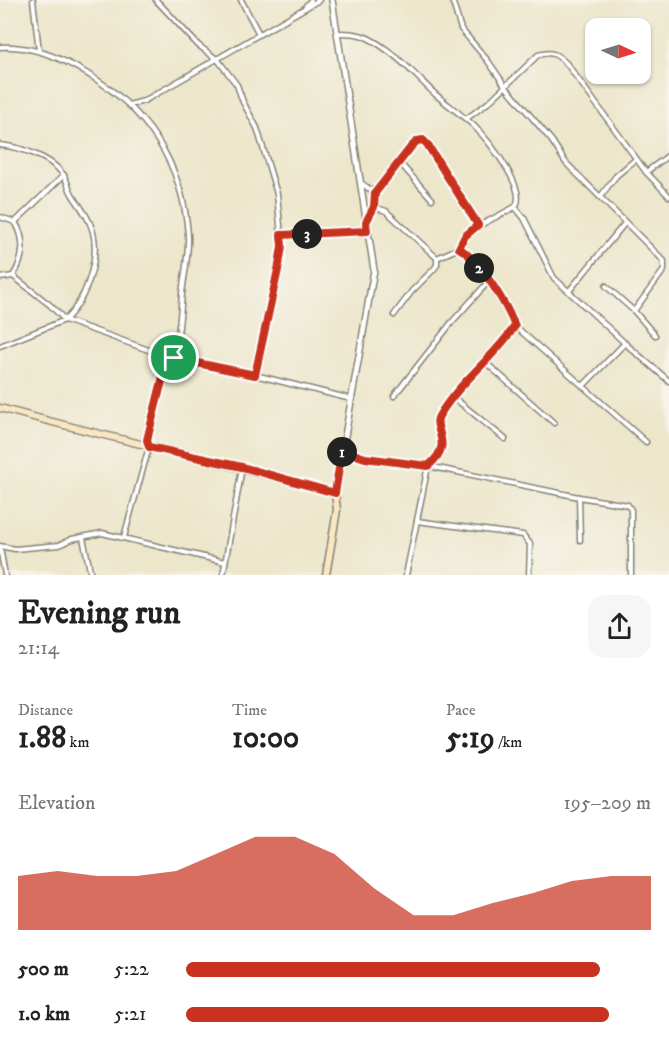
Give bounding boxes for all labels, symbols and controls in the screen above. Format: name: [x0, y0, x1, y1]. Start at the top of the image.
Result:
north arrow: [585, 18, 651, 84]
map controls: [585, 18, 651, 84]
pin: 3: [292, 219, 322, 249]
text: 3: [304, 224, 310, 244]
pin: 2: [464, 253, 494, 283]
text: 2: [475, 258, 483, 278]
pin: [148, 332, 199, 383]
icon: arrive: [157, 341, 190, 374]
pin: 1: [327, 437, 357, 467]
text: 1: [339, 442, 345, 462]
text: Evening run: [18, 593, 180, 634]
button: share: [588, 595, 651, 658]
text: 21:14: [18, 636, 59, 661]
text: Distance: [18, 700, 73, 720]
text: Time: [232, 700, 267, 720]
text: Pace: [446, 700, 476, 720]
text: 1.88: [18, 720, 66, 757]
text: 10:00: [232, 720, 299, 757]
text: 5:19: [446, 720, 495, 757]
text: km: [66, 732, 90, 752]
text: /km: [495, 732, 522, 752]
text: Elevation: [18, 791, 95, 816]
text: 195–209 m: [563, 791, 651, 816]
text: 500 m: [18, 957, 69, 982]
text: 5:22: [114, 957, 149, 982]
text: 1.0 km: [18, 1002, 70, 1027]
text: 5:21: [114, 1002, 146, 1027]

